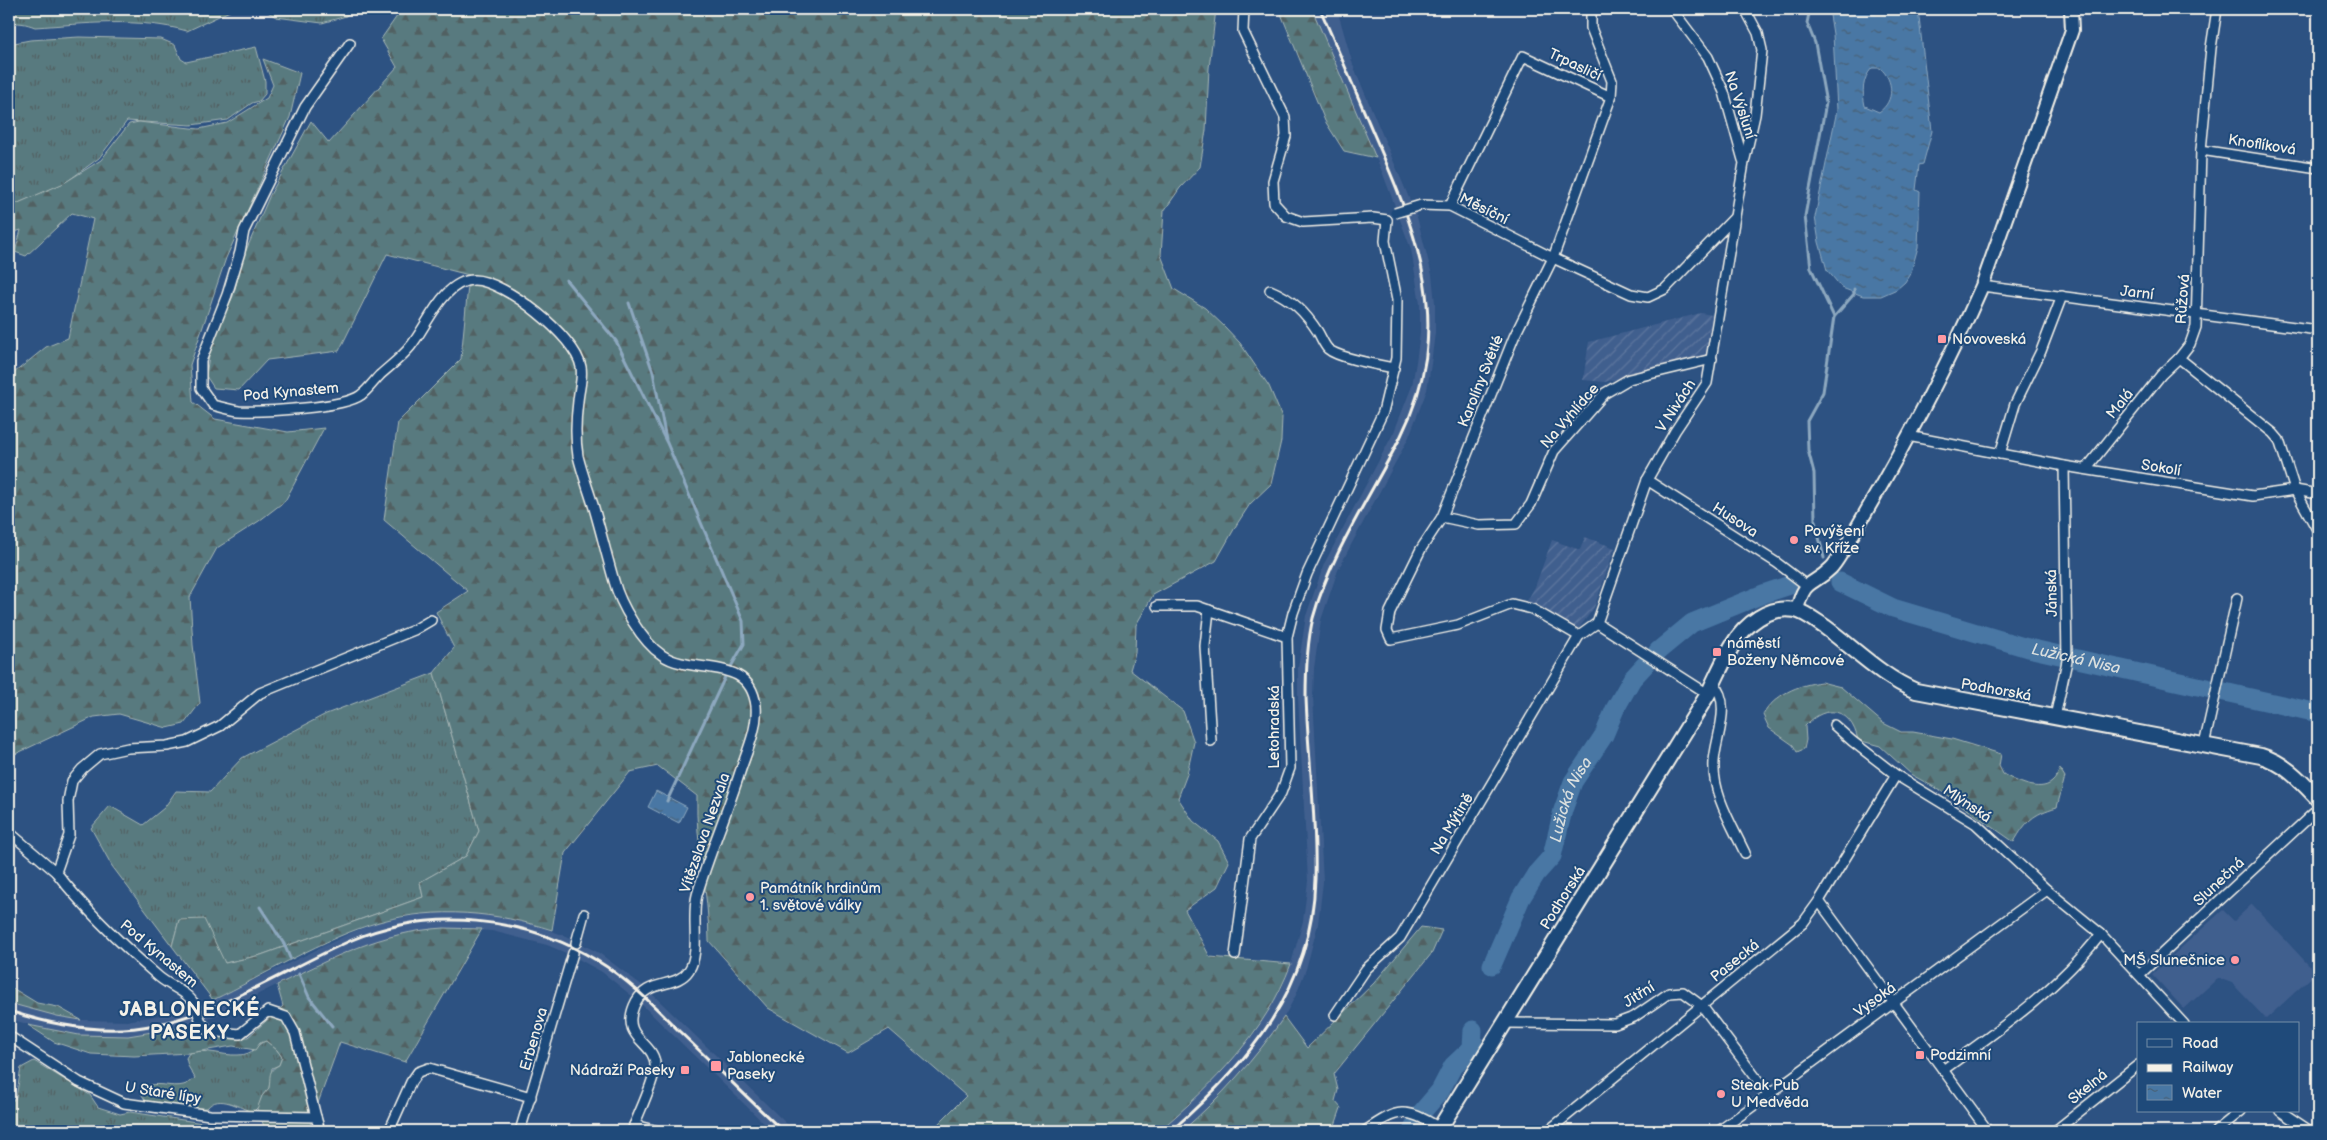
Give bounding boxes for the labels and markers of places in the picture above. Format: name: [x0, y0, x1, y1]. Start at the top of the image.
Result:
place label: Novoveská: [1952, 330, 2026, 349]
marker: Novoveská: [1936, 333, 1948, 345]
place label: Povýšení sv. Kříže: [1804, 522, 1865, 558]
marker: Povýšení sv. Kříže: [1788, 534, 1800, 546]
place label: náměstí Boženy Němcové: [1727, 634, 1845, 670]
marker: náměstí Boženy Němcové: [1711, 646, 1723, 658]
place label: Památník hrdinům 1. světové války: [760, 879, 881, 915]
marker: Památník hrdinům 1. světové války: [744, 891, 756, 903]
place label: MŠ Slunečnice: [2123, 951, 2225, 970]
marker: MŠ Slunečnice: [2229, 954, 2241, 966]
place label: Podzimní: [1930, 1046, 1991, 1065]
place label: Jablonecké Paseky: [727, 1048, 805, 1084]
marker: Podzimní: [1914, 1049, 1926, 1061]
marker: Jablonecké Paseky: [709, 1059, 723, 1073]
place label: Nádraží Paseky: [570, 1061, 675, 1080]
marker: Nádraží Paseky: [679, 1064, 691, 1076]
place label: Steak Pub U Medvěda: [1731, 1076, 1809, 1112]
marker: Steak Pub U Medvěda: [1715, 1088, 1727, 1100]

